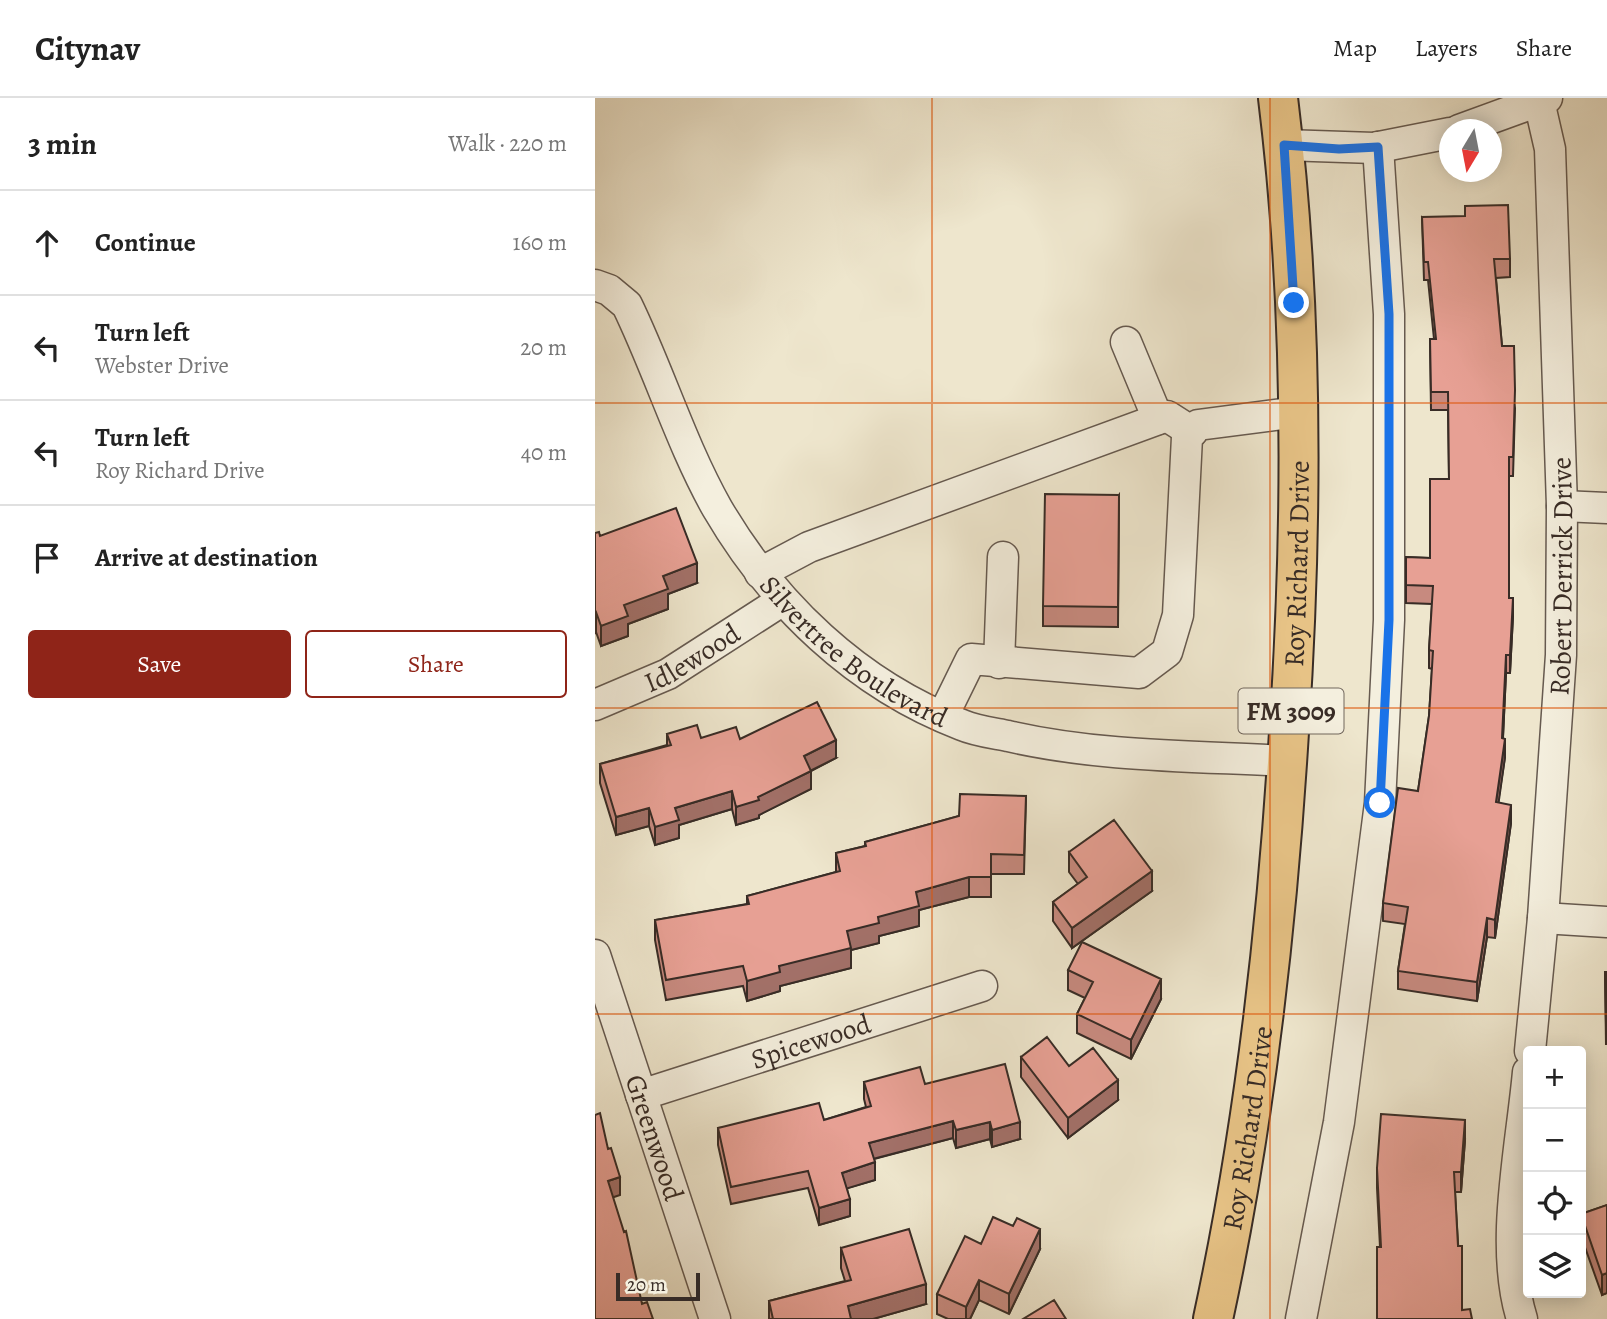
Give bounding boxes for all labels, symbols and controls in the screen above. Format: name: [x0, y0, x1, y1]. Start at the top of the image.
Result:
text: Citynav: [35, 26, 140, 71]
text: Map: [1333, 32, 1377, 64]
text: Layers: [1415, 32, 1478, 64]
text: Share: [1516, 32, 1572, 64]
north arrow: [1439, 119, 1502, 182]
text: 3 min: [28, 124, 97, 164]
text: Walk · 220 m: [448, 128, 567, 159]
icon: ahead: [28, 224, 66, 262]
text: Continue: [95, 225, 196, 260]
text: 160 m: [513, 227, 567, 258]
route end: [1278, 287, 1309, 318]
text: Turn left: [95, 315, 190, 350]
icon: left: [28, 329, 66, 367]
text: 20 m: [520, 332, 567, 363]
text: Webster Drive: [95, 350, 229, 381]
text: Turn left: [95, 420, 190, 455]
icon: left: [28, 434, 66, 472]
text: 40 m: [521, 437, 567, 468]
text: Roy Richard Drive: [95, 455, 264, 486]
street label: Robert Derrick Drive: [1540, 456, 1582, 697]
street label: Roy Richard Drive: [1275, 460, 1319, 668]
icon: arrive: [28, 539, 66, 577]
text: Arrive at destination: [95, 540, 318, 575]
street label: Silvertree Boulevard: [751, 568, 955, 737]
street label: Idlewood: [638, 614, 748, 702]
button: Save: [28, 630, 291, 698]
button: Share: [305, 630, 567, 698]
road number: FM 3009: [1239, 688, 1343, 734]
route start: [1364, 787, 1395, 818]
street label: Spicewood: [746, 1005, 877, 1079]
street label: Roy Richard Drive: [1213, 1024, 1282, 1234]
map controls: [1523, 1046, 1586, 1298]
button: +: [1523, 1046, 1586, 1109]
street label: Greenwood: [616, 1070, 693, 1207]
button: −: [1523, 1109, 1586, 1172]
button: locate: [1523, 1172, 1586, 1235]
button: layers: [1523, 1235, 1586, 1298]
scale bar: [616, 1270, 700, 1302]
text: 20 m: [627, 1272, 666, 1298]

